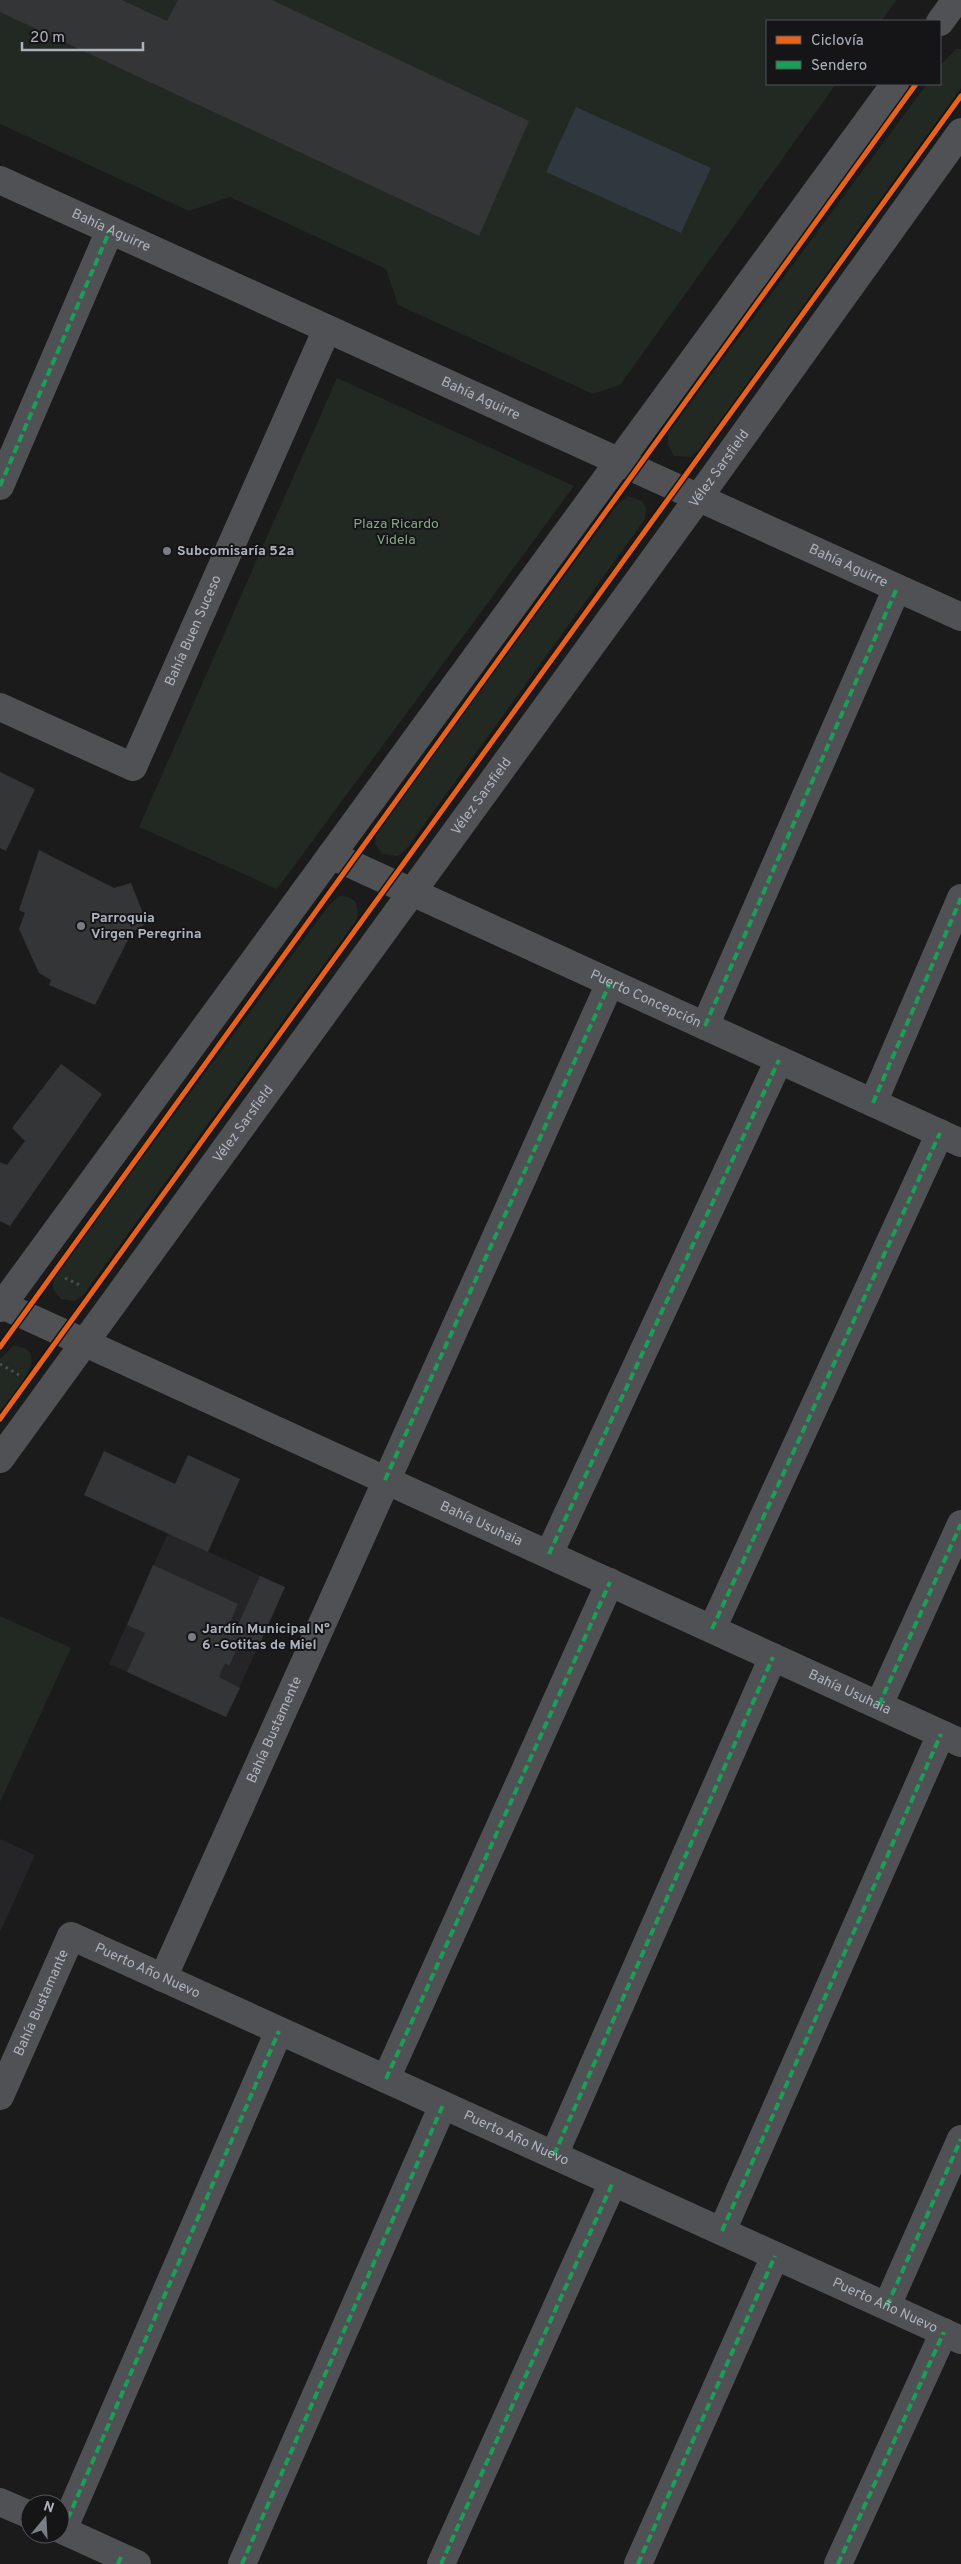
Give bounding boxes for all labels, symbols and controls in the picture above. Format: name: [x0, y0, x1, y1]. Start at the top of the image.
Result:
scale bar: [22, 20, 144, 52]
legend: [766, 20, 941, 85]
text: 20 m: [30, 29, 65, 48]
text: Ciclovía: [811, 32, 864, 51]
text: Sendero: [811, 57, 867, 76]
street label: Bahía Aguirre: [69, 205, 153, 256]
street label: Bahía Aguirre: [438, 373, 523, 424]
street label: Vélez Sarsfield: [686, 426, 753, 511]
park label: Plaza Ricardo Videla: [353, 516, 439, 549]
street label: Bahía Aguirre: [806, 540, 891, 591]
place label: Subcomisaría 52a: [177, 543, 294, 560]
marker: Subcomisaría 52a: [161, 545, 173, 557]
street label: Bahía Buen Suceso: [161, 572, 225, 689]
street label: Vélez Sarsfield: [448, 754, 515, 839]
place label: Parroquia Virgen Peregrina: [91, 910, 202, 943]
marker: Parroquia Virgen Peregrina: [75, 920, 87, 932]
street label: Puerto Concepción: [587, 966, 704, 1032]
street label: Vélez Sarsfield: [209, 1082, 277, 1166]
street label: Bahía Usuhaia: [437, 1498, 525, 1550]
place label: Jardín Municipal N° 6 -Gotitas de Miel: [202, 1621, 330, 1654]
marker: Jardín Municipal N° 6 -Gotitas de Miel: [186, 1631, 198, 1643]
street label: Bahía Usuhaia: [806, 1666, 894, 1718]
street label: Bahía Bustamente: [243, 1674, 306, 1786]
street label: Puerto Año Nuevo: [92, 1939, 203, 2002]
street label: Bahía Bustamante: [10, 1947, 72, 2059]
street label: Puerto Año Nuevo: [461, 2107, 572, 2169]
street label: Puerto Año Nuevo: [830, 2274, 941, 2337]
north arrow: [20, 2494, 70, 2544]
text: N: [41, 2498, 56, 2518]

